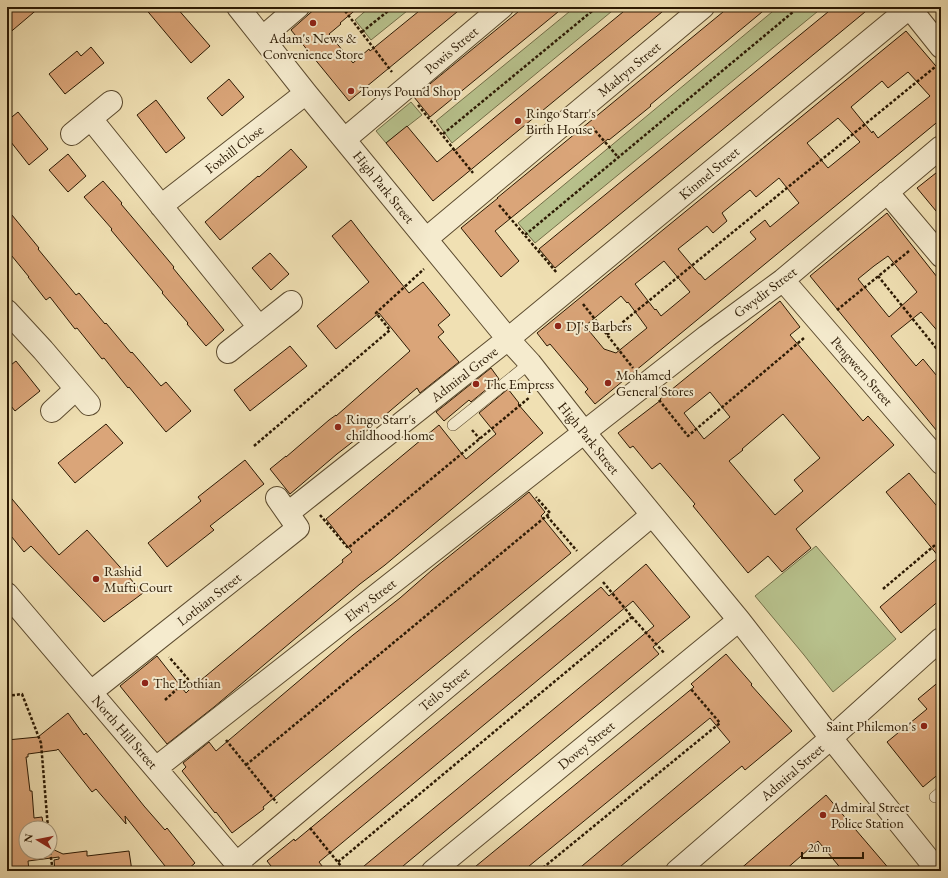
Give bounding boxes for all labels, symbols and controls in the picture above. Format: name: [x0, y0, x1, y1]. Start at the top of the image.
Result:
marker: Adam's News & Convenience Store: [308, 18, 318, 28]
street label: Powis Street: [420, 22, 482, 78]
place label: Adam's News & Convenience Store: [263, 29, 364, 63]
street label: Madryn Street: [594, 37, 665, 101]
place label: Tonys Pound Shop: [359, 82, 461, 100]
marker: Tonys Pound Shop: [346, 86, 356, 96]
place label: Ringo Starr's Birth House: [526, 104, 596, 138]
marker: Ringo Starr's Birth House: [513, 116, 523, 126]
street label: Foxhill Close: [201, 120, 267, 178]
street label: Kinmel Street: [675, 142, 743, 204]
street label: High Park Street: [349, 147, 419, 227]
street label: Gwydir Street: [730, 262, 801, 322]
place label: DJ's Barbers: [566, 317, 632, 335]
marker: DJ's Barbers: [553, 321, 563, 331]
street label: Pengwern Street: [827, 333, 897, 410]
street label: Admiral Grove: [426, 342, 502, 406]
place label: Mohamed General Stores: [616, 366, 694, 400]
place label: The Empress: [484, 375, 555, 393]
marker: Mohamed General Stores: [603, 378, 613, 388]
marker: The Empress: [471, 379, 481, 389]
street label: High Park Street: [554, 398, 624, 478]
place label: Ringo Starr's childhood home: [346, 410, 435, 444]
marker: Ringo Starr's childhood home: [333, 422, 343, 432]
place label: Rashid Mufti Court: [104, 562, 173, 596]
street label: Lothian Street: [173, 568, 245, 630]
marker: Rashid Mufti Court: [91, 574, 101, 584]
street label: Elwy Street: [341, 574, 400, 626]
street label: Teilo Street: [415, 662, 473, 715]
place label: The Lothian: [153, 674, 222, 692]
marker: The Lothian: [140, 678, 150, 688]
street label: North Hill Street: [88, 691, 162, 773]
street label: Dovey Street: [554, 716, 619, 773]
place label: Saint Philemon's: [826, 717, 916, 735]
marker: Saint Philemon's: [919, 721, 929, 731]
street label: Admiral Street: [756, 739, 828, 805]
place label: Admiral Street Police Station: [830, 798, 910, 832]
marker: Admiral Street Police Station: [818, 810, 828, 820]
north arrow: [18, 820, 58, 860]
text: N: [20, 833, 36, 844]
scale bar: [802, 834, 863, 860]
text: 20 m: [808, 840, 832, 856]

